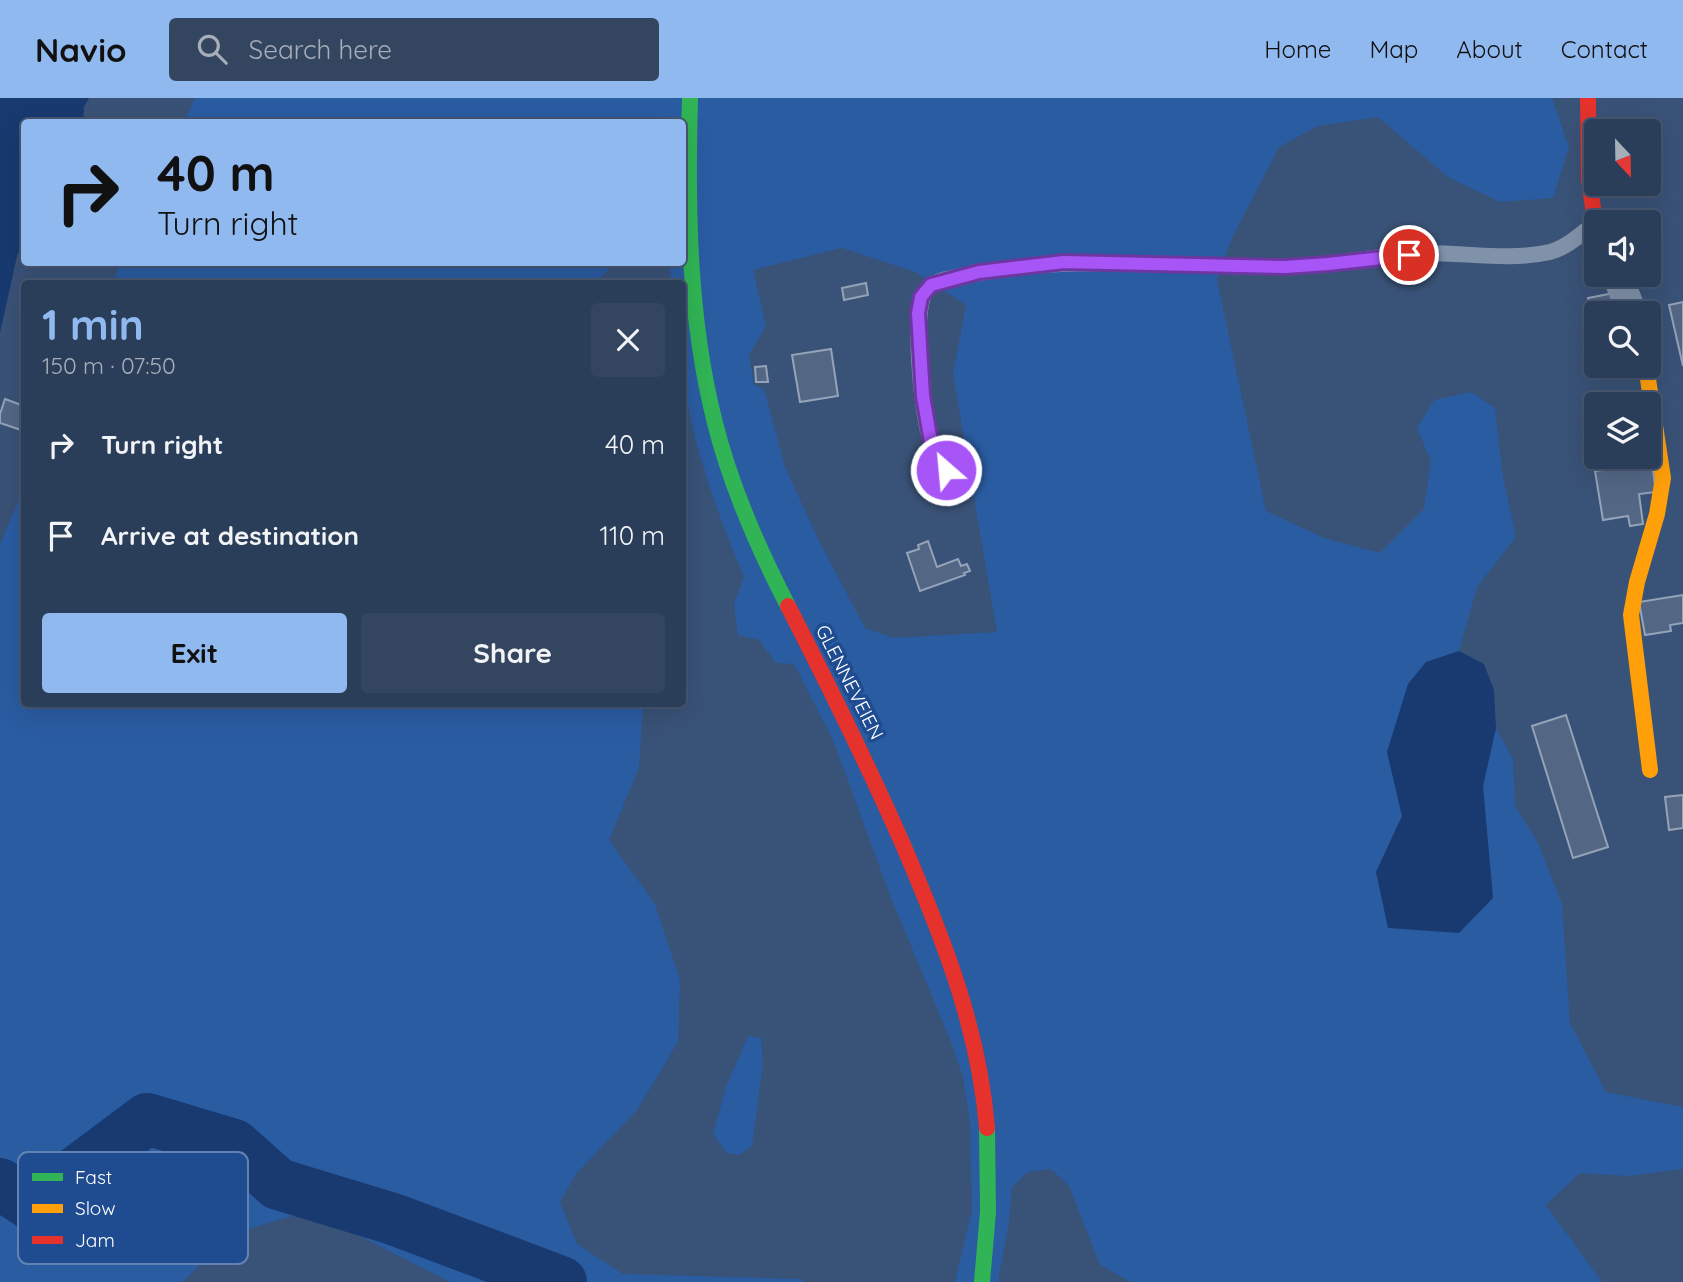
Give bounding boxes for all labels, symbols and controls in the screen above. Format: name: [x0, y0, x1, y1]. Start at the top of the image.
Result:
search box: [169, 18, 659, 81]
text: Navio: [35, 29, 127, 70]
icon: search: [193, 30, 231, 68]
text: Search here: [249, 33, 392, 66]
text: Home: [1264, 34, 1331, 64]
text: Map: [1369, 34, 1418, 64]
text: About: [1456, 34, 1523, 64]
text: Contact: [1561, 34, 1648, 64]
north arrow: [1584, 119, 1661, 196]
map controls: [1584, 119, 1661, 469]
text: 40 m: [157, 142, 275, 203]
icon: right: [42, 147, 133, 238]
text: Turn right: [157, 203, 298, 243]
button: sound: [1584, 210, 1661, 287]
pin: [1379, 225, 1439, 285]
icon: arrive: [1390, 236, 1428, 274]
text: 1 min: [42, 298, 144, 351]
button: search: [1584, 301, 1661, 378]
button: close: [591, 303, 665, 377]
text: 150 m · 07:50: [42, 351, 176, 380]
button: layers: [1584, 392, 1661, 469]
icon: right: [42, 426, 80, 464]
text: Turn right: [101, 428, 223, 461]
text: 40 m: [605, 428, 665, 461]
position arrow: [909, 433, 983, 507]
icon: arrive: [42, 517, 80, 555]
text: Arrive at destination: [101, 519, 359, 552]
text: 110 m: [599, 519, 665, 552]
button: Exit: [42, 613, 347, 693]
button: Share: [361, 613, 665, 693]
street label: GLENNEVEIEN: [811, 621, 889, 743]
legend: [18, 1152, 248, 1264]
text: Fast: [75, 1165, 112, 1189]
text: Slow: [75, 1196, 116, 1220]
text: Jam: [75, 1228, 115, 1252]

